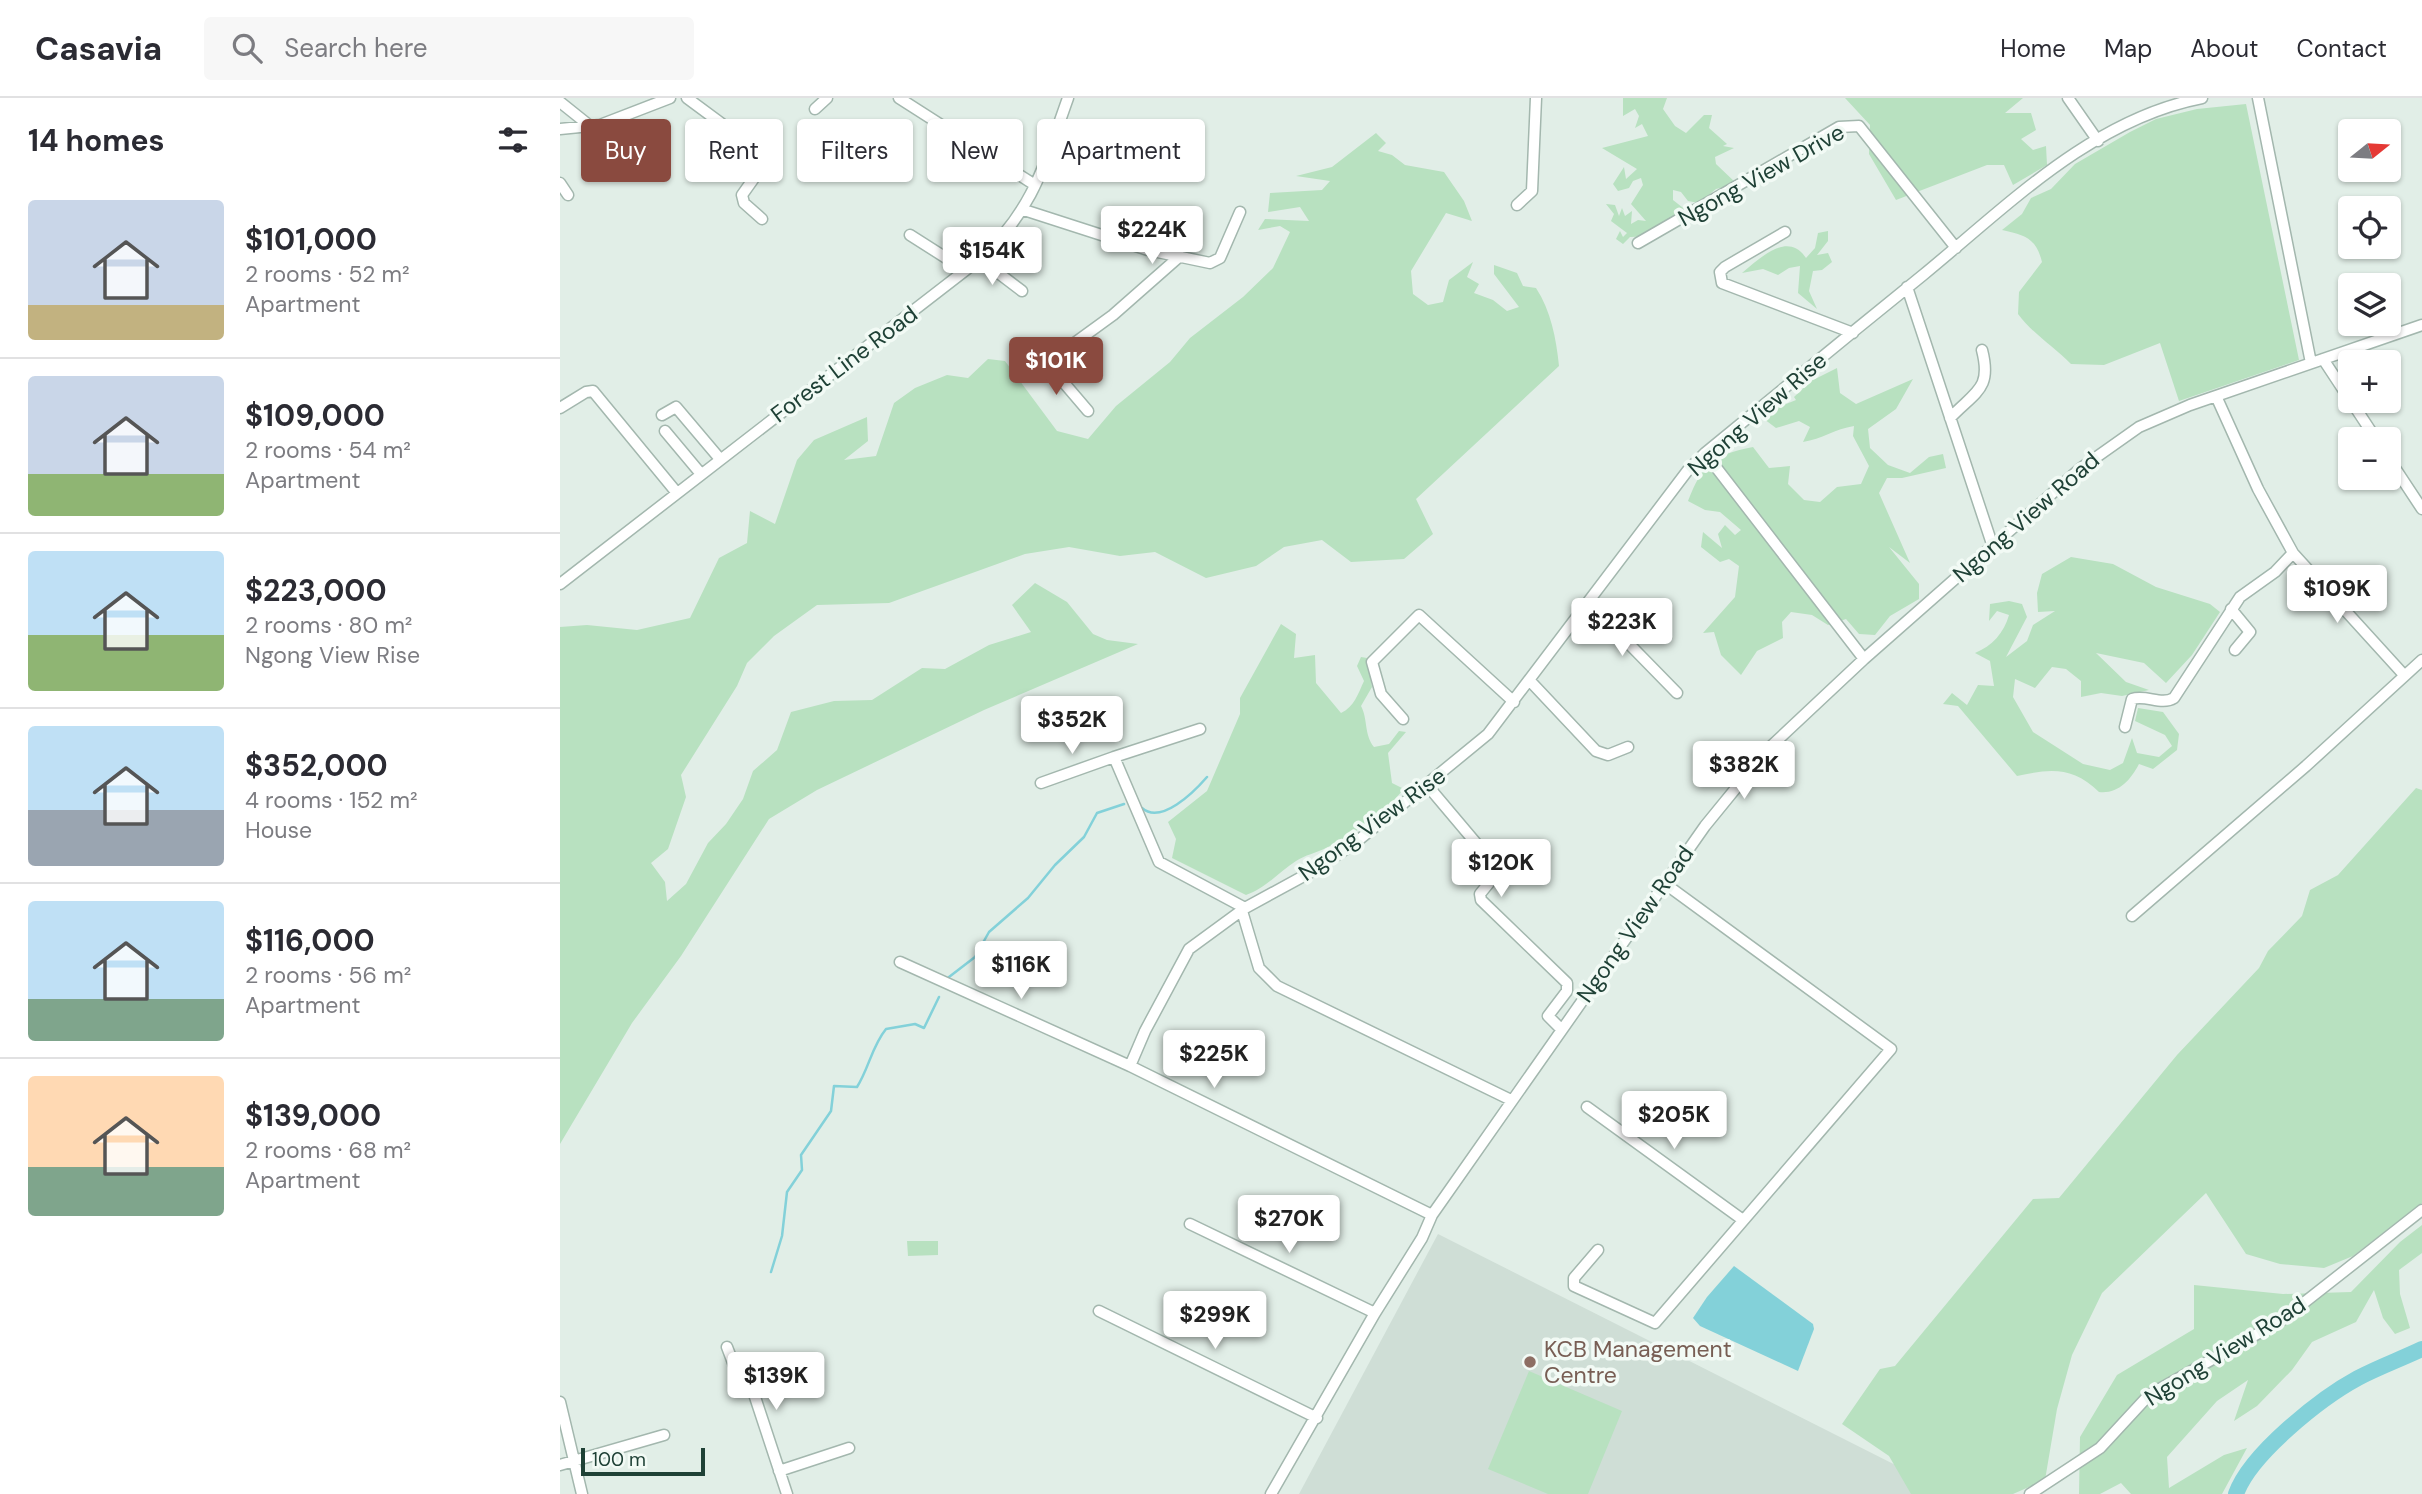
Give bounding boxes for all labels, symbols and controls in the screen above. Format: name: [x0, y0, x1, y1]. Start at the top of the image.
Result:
search box: [204, 17, 694, 80]
text: Casavia: [35, 27, 162, 70]
icon: search: [228, 29, 266, 67]
text: Search here: [284, 31, 428, 65]
text: Home: [2000, 33, 2066, 64]
text: Map: [2104, 33, 2152, 64]
text: About: [2190, 33, 2259, 64]
text: Contact: [2297, 33, 2387, 64]
street label: Ngong View Drive: [1673, 117, 1849, 233]
chip: Buy: [581, 119, 671, 182]
chip: Rent: [685, 119, 783, 182]
chip: Filters: [797, 119, 913, 182]
chip: New: [927, 119, 1023, 182]
chip: Apartment: [1037, 119, 1205, 182]
north arrow: [2338, 119, 2401, 182]
map controls: [2338, 119, 2401, 490]
text: 14 homes: [28, 121, 165, 160]
icon: filters: [494, 121, 532, 159]
button: locate: [2338, 196, 2401, 259]
pin: $224K: [1103, 206, 1201, 266]
text: $224K: [1117, 214, 1187, 244]
text: $101,000: [245, 220, 377, 259]
icon: home: [84, 228, 168, 312]
pin: $154K: [943, 228, 1041, 287]
text: $154K: [959, 235, 1025, 265]
text: 2 rooms · 52 m²: [245, 259, 410, 289]
button: layers: [2338, 273, 2401, 336]
text: Apartment: [245, 289, 360, 319]
street label: Forest Line Road: [765, 299, 923, 429]
pin: $101K: [1007, 338, 1105, 397]
text: $101K: [1025, 345, 1087, 375]
street label: Ngong View Rise: [1681, 345, 1833, 483]
button: +: [2338, 350, 2401, 413]
text: $109,000: [245, 396, 385, 435]
icon: home: [84, 404, 168, 488]
button: −: [2338, 427, 2401, 490]
text: 2 rooms · 54 m²: [245, 435, 411, 465]
street label: Ngong View Road: [1946, 445, 2106, 589]
text: Apartment: [245, 465, 360, 495]
pin: $109K: [2288, 566, 2386, 625]
text: $223,000: [245, 571, 387, 610]
text: $109K: [2303, 573, 2371, 603]
icon: home: [84, 579, 168, 663]
pin: $223K: [1573, 598, 1671, 658]
text: $223K: [1587, 606, 1657, 636]
text: 2 rooms · 80 m²: [245, 610, 412, 640]
text: Ngong View Rise: [245, 640, 420, 670]
pin: $352K: [1023, 696, 1121, 756]
text: $352K: [1037, 704, 1107, 734]
pin: $382K: [1695, 742, 1793, 801]
text: $352,000: [245, 746, 388, 785]
text: $382K: [1709, 749, 1779, 779]
icon: home: [84, 754, 168, 838]
street label: Ngong View Rise: [1292, 760, 1452, 888]
text: 4 rooms · 152 m²: [245, 785, 418, 815]
text: House: [245, 815, 312, 845]
pin: $120K: [1452, 840, 1550, 899]
street label: Ngong View Road: [1570, 840, 1700, 1008]
text: $120K: [1468, 847, 1534, 877]
text: $116,000: [245, 921, 375, 960]
icon: home: [84, 929, 168, 1013]
pin: $116K: [972, 942, 1070, 1001]
text: $116K: [991, 949, 1051, 979]
text: 2 rooms · 56 m²: [245, 960, 411, 990]
text: Apartment: [245, 990, 360, 1020]
pin: $225K: [1165, 1030, 1263, 1090]
text: $225K: [1179, 1038, 1249, 1068]
pin: $205K: [1625, 1091, 1723, 1151]
text: $139,000: [245, 1096, 381, 1135]
text: $205K: [1638, 1099, 1710, 1129]
icon: home: [84, 1104, 168, 1188]
text: 2 rooms · 68 m²: [245, 1135, 411, 1165]
text: Apartment: [245, 1165, 360, 1195]
pin: $270K: [1240, 1196, 1338, 1255]
text: $270K: [1254, 1203, 1324, 1233]
street label: Ngong View Road: [2139, 1289, 2311, 1413]
pin: $299K: [1166, 1292, 1264, 1351]
text: $299K: [1179, 1299, 1251, 1329]
place label: KCB Management Centre: [1544, 1334, 1732, 1390]
pin: $139K: [727, 1352, 825, 1412]
marker: KCB Management Centre: [1522, 1354, 1538, 1370]
text: $139K: [743, 1360, 809, 1390]
scale bar: [581, 1445, 705, 1477]
text: 100 m: [592, 1447, 646, 1472]

